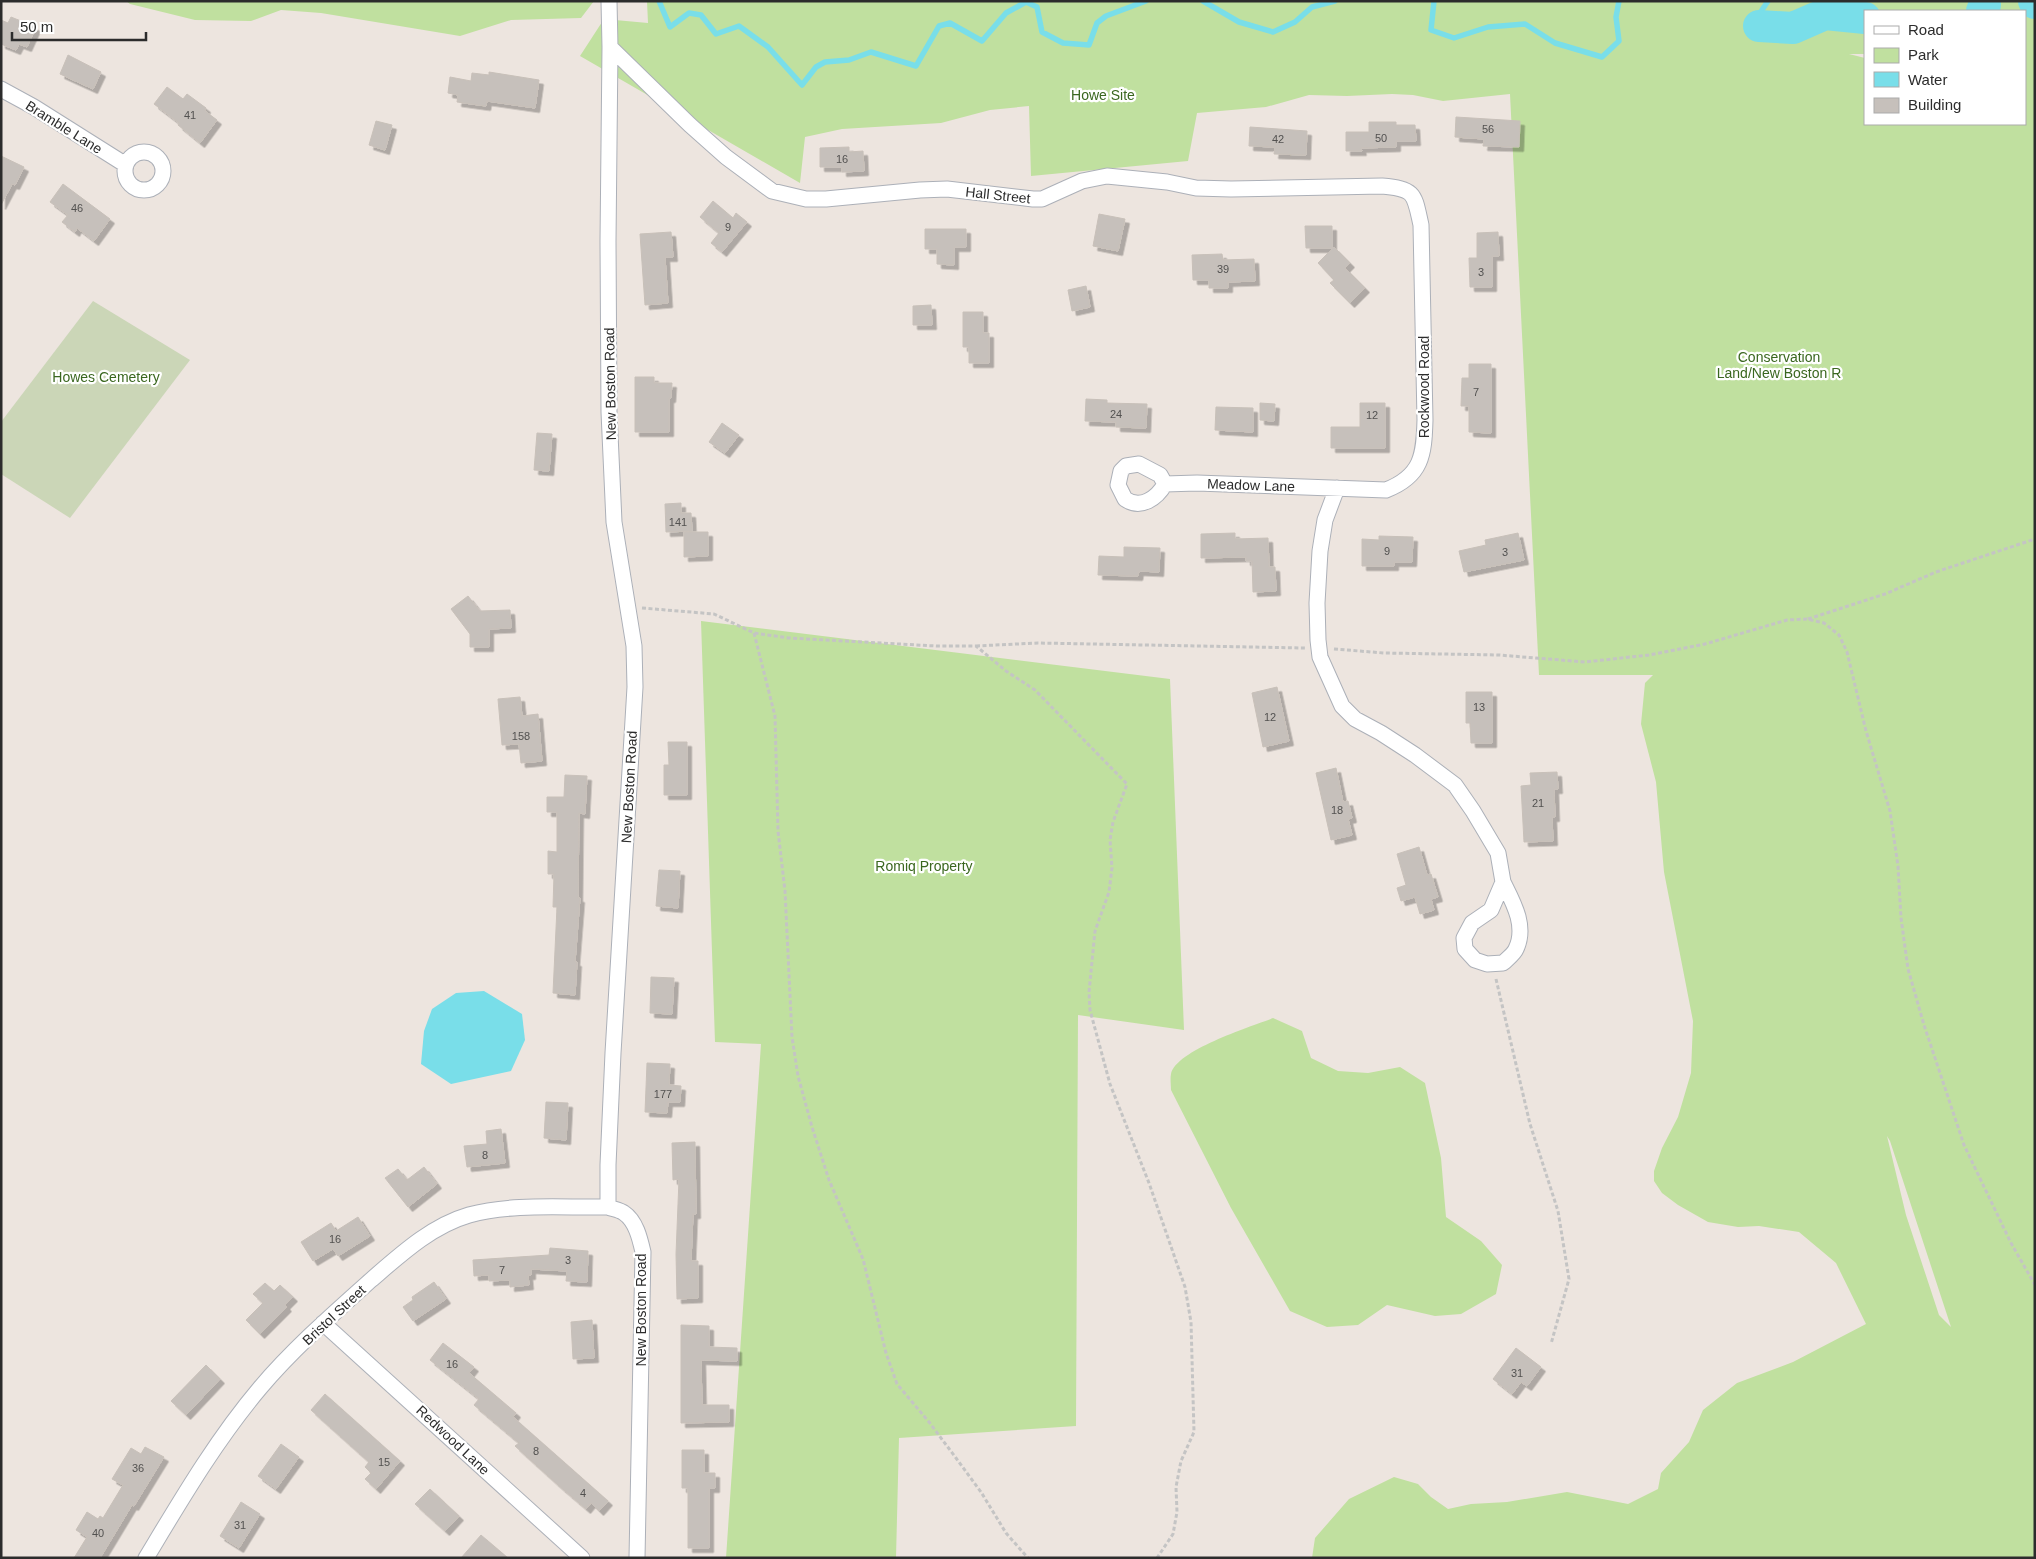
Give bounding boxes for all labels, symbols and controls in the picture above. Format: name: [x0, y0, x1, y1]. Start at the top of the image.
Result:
scale bar: [12, 10, 146, 42]
legend: [1864, 10, 2026, 125]
text: 50 m: [20, 18, 53, 35]
text: Road: [1908, 21, 1944, 38]
text: Park: [1908, 46, 1939, 63]
text: Water: [1908, 71, 1947, 88]
park label: Howe Site: [1071, 87, 1135, 103]
text: Building: [1908, 96, 1961, 113]
street label: Bramble Lane: [23, 97, 105, 157]
house number: 41: [184, 109, 196, 121]
house number: 56: [1482, 123, 1494, 135]
house number: 50: [1375, 132, 1387, 144]
house number: 42: [1272, 133, 1284, 145]
house number: 16: [836, 153, 848, 165]
street label: Hall Street: [965, 184, 1031, 206]
house number: 46: [71, 202, 83, 214]
house number: 9: [725, 221, 731, 233]
house number: 39: [1217, 263, 1229, 275]
house number: 3: [1478, 266, 1484, 278]
street label: New Boston Road: [601, 327, 619, 441]
street label: Rockwood Road: [1416, 336, 1432, 438]
park label: Conservation Land/New Boston R: [1717, 349, 1841, 381]
park label: Howes Cemetery: [52, 369, 160, 385]
house number: 7: [1473, 386, 1479, 398]
house number: 24: [1110, 408, 1122, 420]
house number: 12: [1366, 409, 1378, 421]
street label: Meadow Lane: [1207, 475, 1295, 495]
house number: 141: [669, 516, 687, 528]
house number: 9: [1384, 545, 1390, 557]
house number: 3: [1502, 546, 1508, 558]
house number: 13: [1473, 701, 1485, 713]
house number: 12: [1264, 711, 1276, 723]
house number: 158: [512, 730, 530, 742]
street label: New Boston Road: [618, 730, 640, 844]
house number: 21: [1532, 797, 1544, 809]
house number: 18: [1331, 804, 1343, 816]
park label: Romiq Property: [875, 858, 973, 874]
house number: 177: [654, 1088, 672, 1100]
house number: 8: [482, 1149, 488, 1161]
house number: 16: [329, 1233, 341, 1245]
house number: 3: [565, 1254, 571, 1266]
street label: New Boston Road: [633, 1254, 649, 1366]
house number: 7: [499, 1264, 505, 1276]
street label: Bristol Street: [299, 1282, 369, 1348]
house number: 16: [446, 1358, 458, 1370]
house number: 31: [1511, 1367, 1523, 1379]
street label: Redwood Lane: [413, 1402, 493, 1478]
house number: 8: [533, 1445, 539, 1457]
house number: 15: [378, 1456, 390, 1468]
house number: 36: [132, 1462, 144, 1474]
house number: 4: [580, 1487, 586, 1499]
house number: 31: [234, 1519, 246, 1531]
house number: 40: [92, 1527, 104, 1539]

